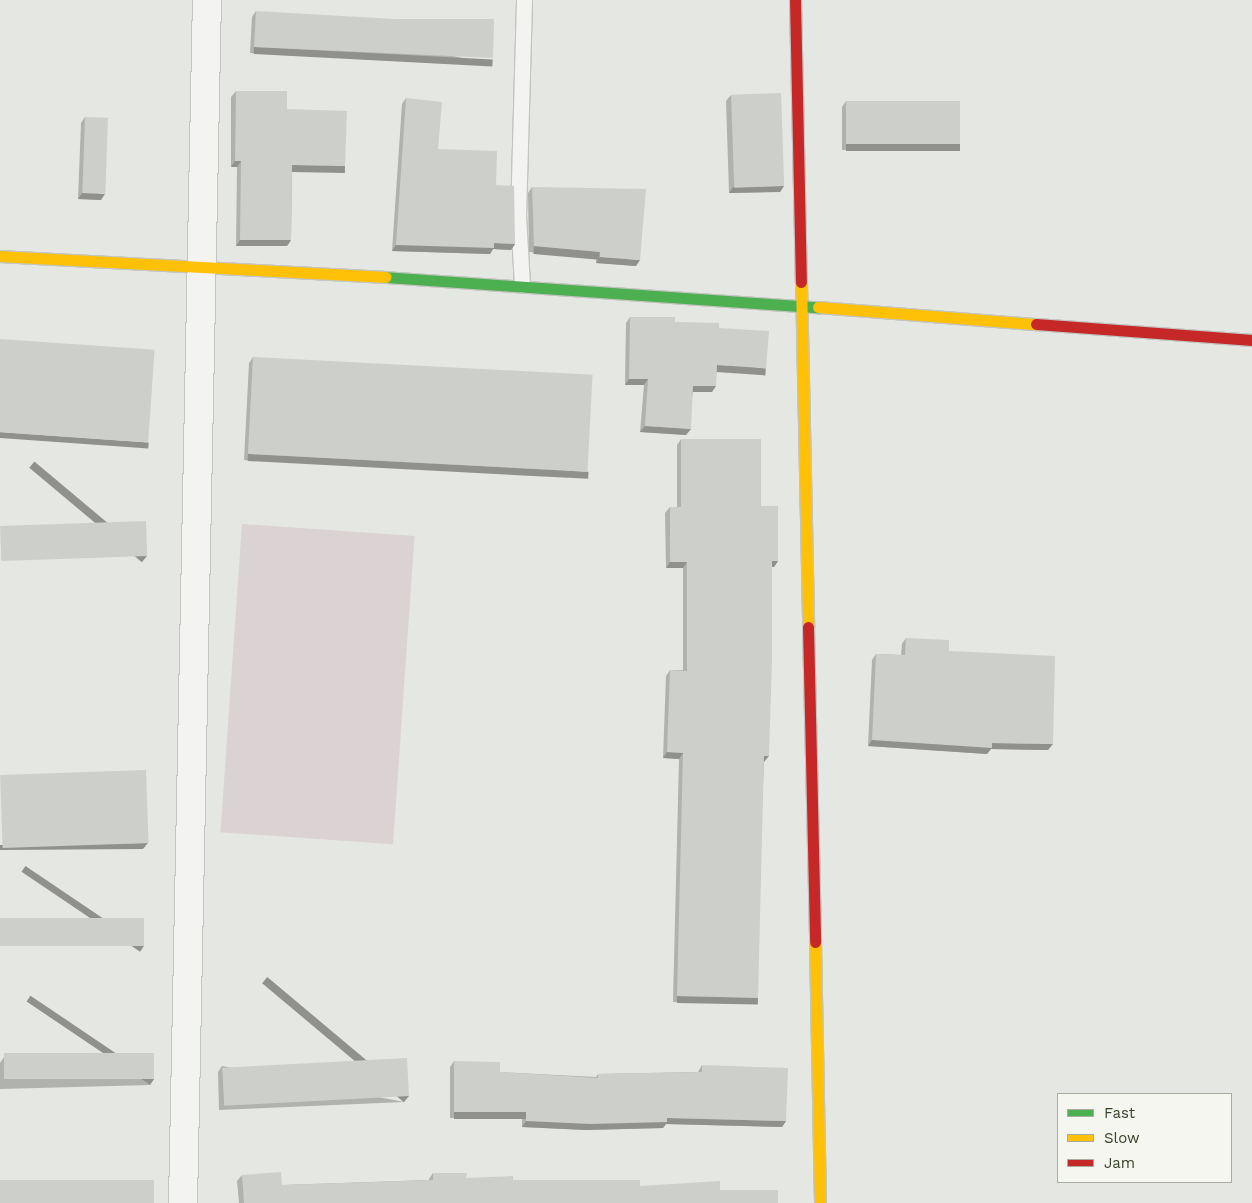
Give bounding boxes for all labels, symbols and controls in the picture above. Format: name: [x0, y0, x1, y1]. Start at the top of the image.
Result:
legend: [1057, 1093, 1232, 1183]
text: Fast: [1104, 1104, 1135, 1122]
text: Slow: [1104, 1129, 1140, 1147]
text: Jam: [1104, 1154, 1135, 1172]

